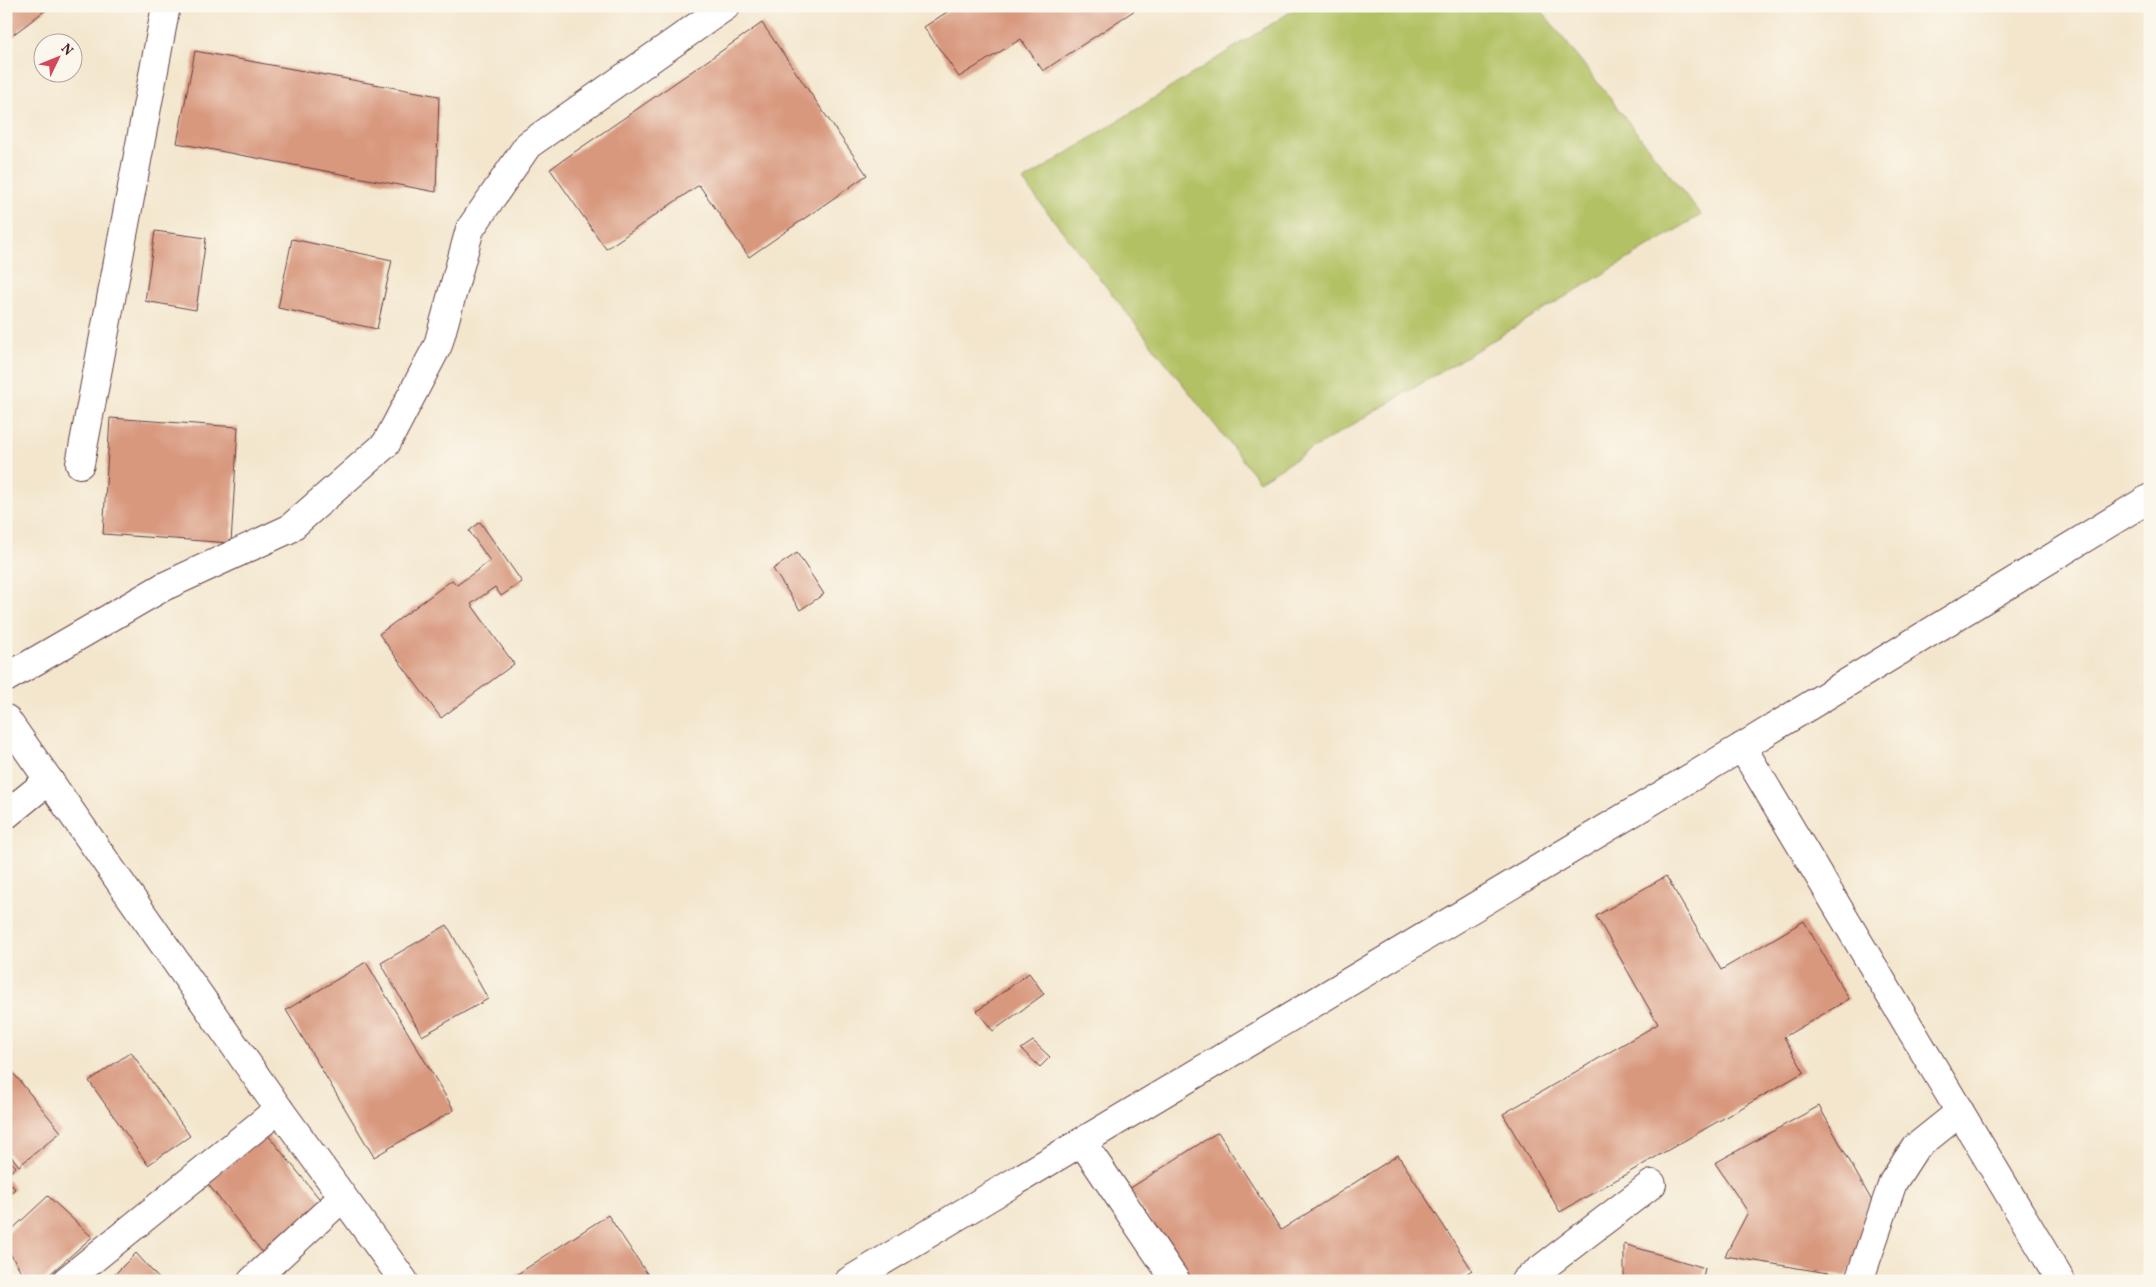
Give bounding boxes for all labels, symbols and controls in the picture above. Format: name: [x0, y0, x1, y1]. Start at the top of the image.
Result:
north arrow: [32, 32, 82, 82]
text: N: [56, 40, 77, 60]

